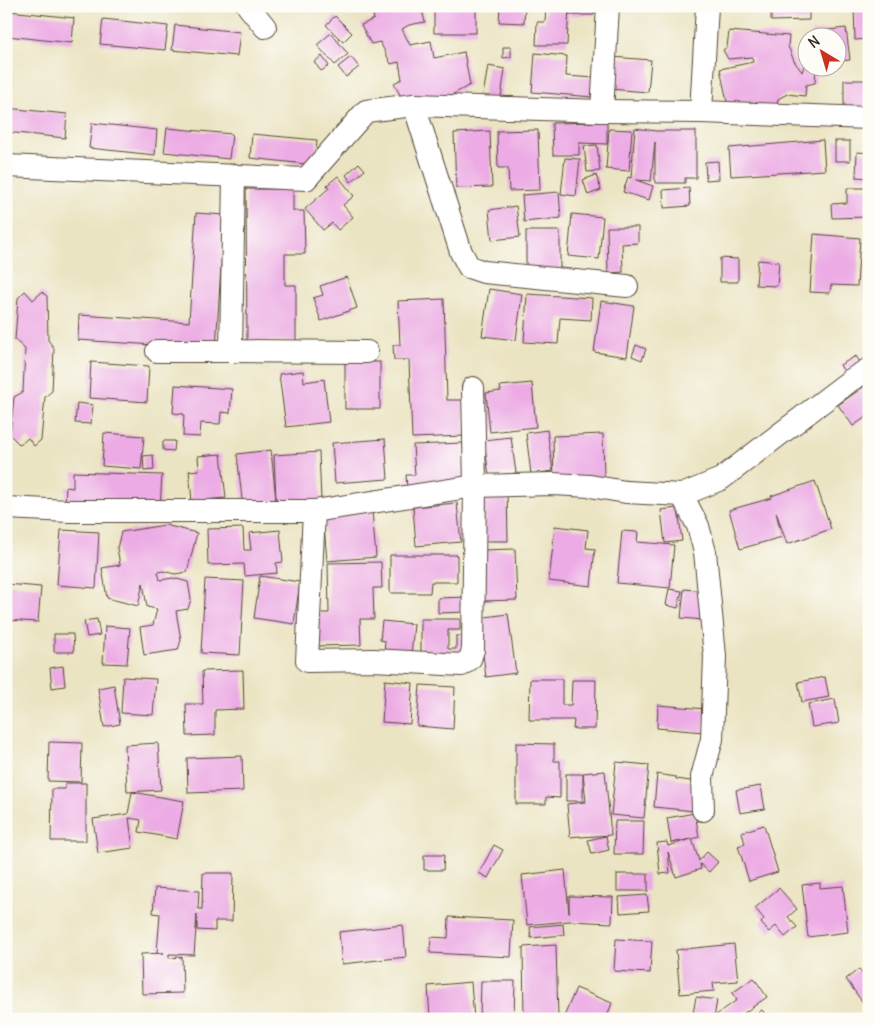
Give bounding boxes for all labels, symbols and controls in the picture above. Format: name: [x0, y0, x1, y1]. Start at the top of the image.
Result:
north arrow: [798, 28, 848, 78]
text: N: [805, 32, 823, 52]

